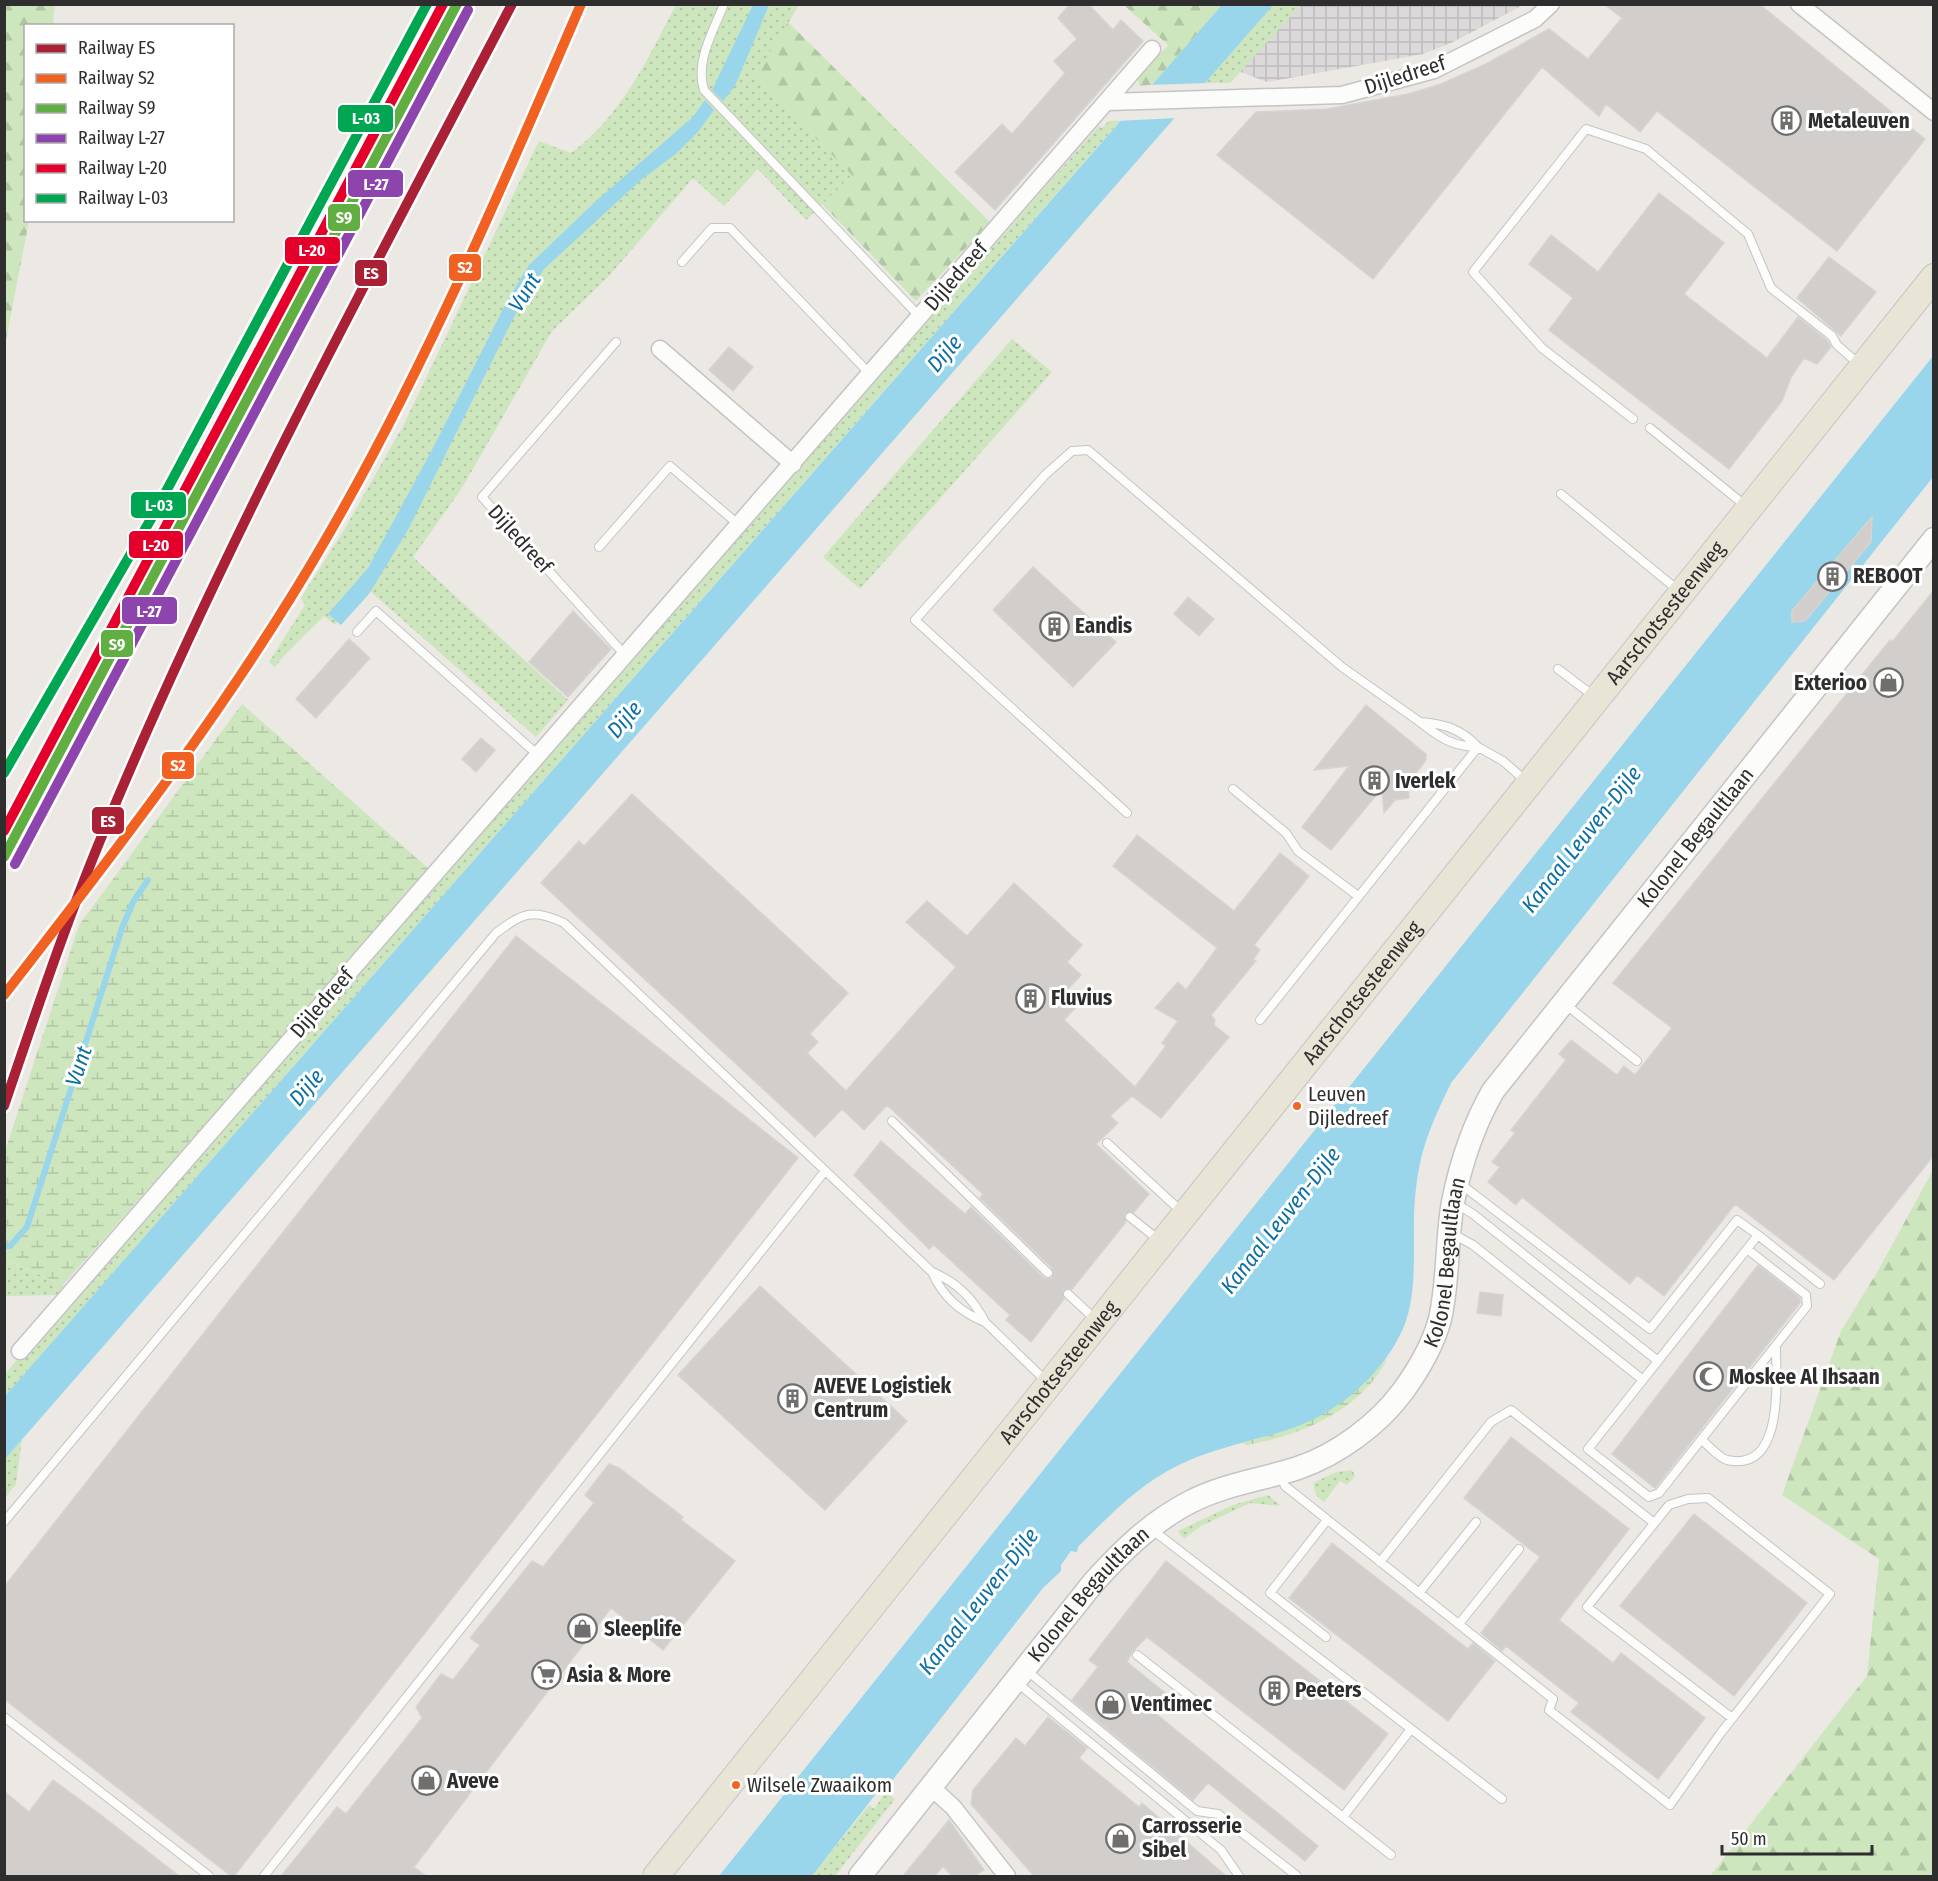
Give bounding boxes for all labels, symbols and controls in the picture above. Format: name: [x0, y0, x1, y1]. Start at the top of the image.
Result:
legend: [24, 24, 234, 222]
text: Railway ES: [78, 37, 155, 59]
street label: Dijledreef: [1361, 49, 1450, 100]
text: Railway S2: [78, 67, 155, 89]
text: Railway S9: [78, 97, 155, 119]
line badge: L-03: [337, 104, 394, 133]
building icon: Metaleuven: [1771, 105, 1803, 137]
place label: Metaleuven: [1808, 108, 1910, 134]
text: L-03: [352, 109, 380, 128]
text: Railway L-27: [78, 127, 165, 149]
text: Railway L-20: [78, 157, 167, 179]
line badge: L-27: [347, 169, 404, 198]
text: L-27: [363, 175, 389, 194]
text: Railway L-03: [78, 187, 168, 209]
line badge: S9: [327, 203, 361, 232]
text: S9: [336, 208, 352, 227]
street label: Dijledreef: [919, 235, 994, 316]
line badge: L-20: [284, 236, 341, 265]
text: L-20: [298, 241, 326, 260]
line badge: S2: [448, 253, 482, 282]
text: S2: [457, 258, 473, 277]
line badge: ES: [354, 259, 388, 287]
text: ES: [363, 264, 379, 283]
water label: Vunt: [502, 267, 547, 317]
water label: Dijle: [921, 329, 968, 377]
line badge: L-03: [130, 491, 187, 519]
text: L-03: [145, 496, 173, 515]
street label: Dijledreef: [482, 499, 559, 580]
line badge: L-20: [128, 530, 184, 559]
text: L-20: [142, 536, 170, 555]
street label: Aarschotsesteenweg: [1600, 536, 1731, 690]
building icon: REBOOT: [1816, 560, 1848, 592]
place label: REBOOT: [1853, 563, 1923, 589]
line badge: L-27: [121, 596, 178, 625]
text: L-27: [136, 602, 162, 621]
building icon: Eandis: [1038, 610, 1070, 642]
place label: Eandis: [1075, 613, 1132, 639]
line badge: S9: [100, 629, 134, 658]
text: S9: [109, 635, 125, 654]
shop icon: Exterioo: [1872, 667, 1904, 699]
place label: Exterioo: [1794, 670, 1867, 696]
water label: Dijle: [601, 695, 648, 743]
line badge: S2: [161, 751, 195, 780]
text: S2: [170, 756, 186, 775]
water label: Kanaal Leuven-Dijle: [1516, 761, 1647, 918]
street label: Kolonel Begaultlaan: [1632, 762, 1759, 913]
building icon: Iverlek: [1358, 765, 1390, 797]
place label: Iverlek: [1395, 768, 1456, 794]
line badge: ES: [91, 806, 125, 835]
text: ES: [100, 812, 116, 831]
street label: Aarschotsesteenweg: [1297, 916, 1427, 1069]
street label: Dijledreef: [285, 962, 360, 1043]
building icon: Fluvius: [1014, 982, 1046, 1014]
place label: Fluvius: [1051, 985, 1112, 1011]
water label: Vunt: [59, 1042, 98, 1090]
water label: Dijle: [283, 1063, 330, 1111]
place label: Leuven Dijledreef: [1308, 1082, 1390, 1130]
marker: Leuven Dijledreef: [1291, 1100, 1303, 1112]
water label: Kanaal Leuven-Dijle: [1215, 1142, 1346, 1299]
street label: Kolonel Begaultlaan: [1418, 1174, 1471, 1352]
street label: Aarschotsesteenweg: [994, 1295, 1124, 1449]
mosque icon: Moskee Al Ihsaan: [1692, 1361, 1724, 1393]
place label: Moskee Al Ihsaan: [1729, 1364, 1880, 1390]
place label: AVEVE Logistiek Centrum: [813, 1373, 951, 1423]
building icon: AVEVE Logistiek Centrum: [777, 1382, 809, 1414]
street label: Kolonel Begaultlaan: [1022, 1521, 1155, 1667]
water label: Kanaal Leuven-Dijle: [913, 1523, 1044, 1680]
shop icon: Sleeplife: [567, 1613, 599, 1645]
place label: Sleeplife: [604, 1616, 682, 1642]
supermarket icon: Asia & More: [530, 1659, 562, 1691]
place label: Asia & More: [566, 1662, 671, 1688]
building icon: Peeters: [1258, 1674, 1290, 1706]
place label: Peeters: [1295, 1677, 1361, 1703]
shop icon: Ventimec: [1094, 1688, 1126, 1720]
place label: Ventimec: [1130, 1691, 1213, 1717]
shop icon: Aveve: [410, 1765, 442, 1797]
place label: Aveve: [446, 1768, 499, 1794]
place label: Wilsele Zwaaikom: [747, 1773, 892, 1797]
marker: Wilsele Zwaaikom: [730, 1779, 742, 1791]
place label: Carrosserie Sibel: [1142, 1813, 1242, 1863]
scale bar: [1722, 1818, 1872, 1856]
shop icon: Carrosserie Sibel: [1105, 1822, 1137, 1854]
text: 50 m: [1731, 1828, 1767, 1850]

